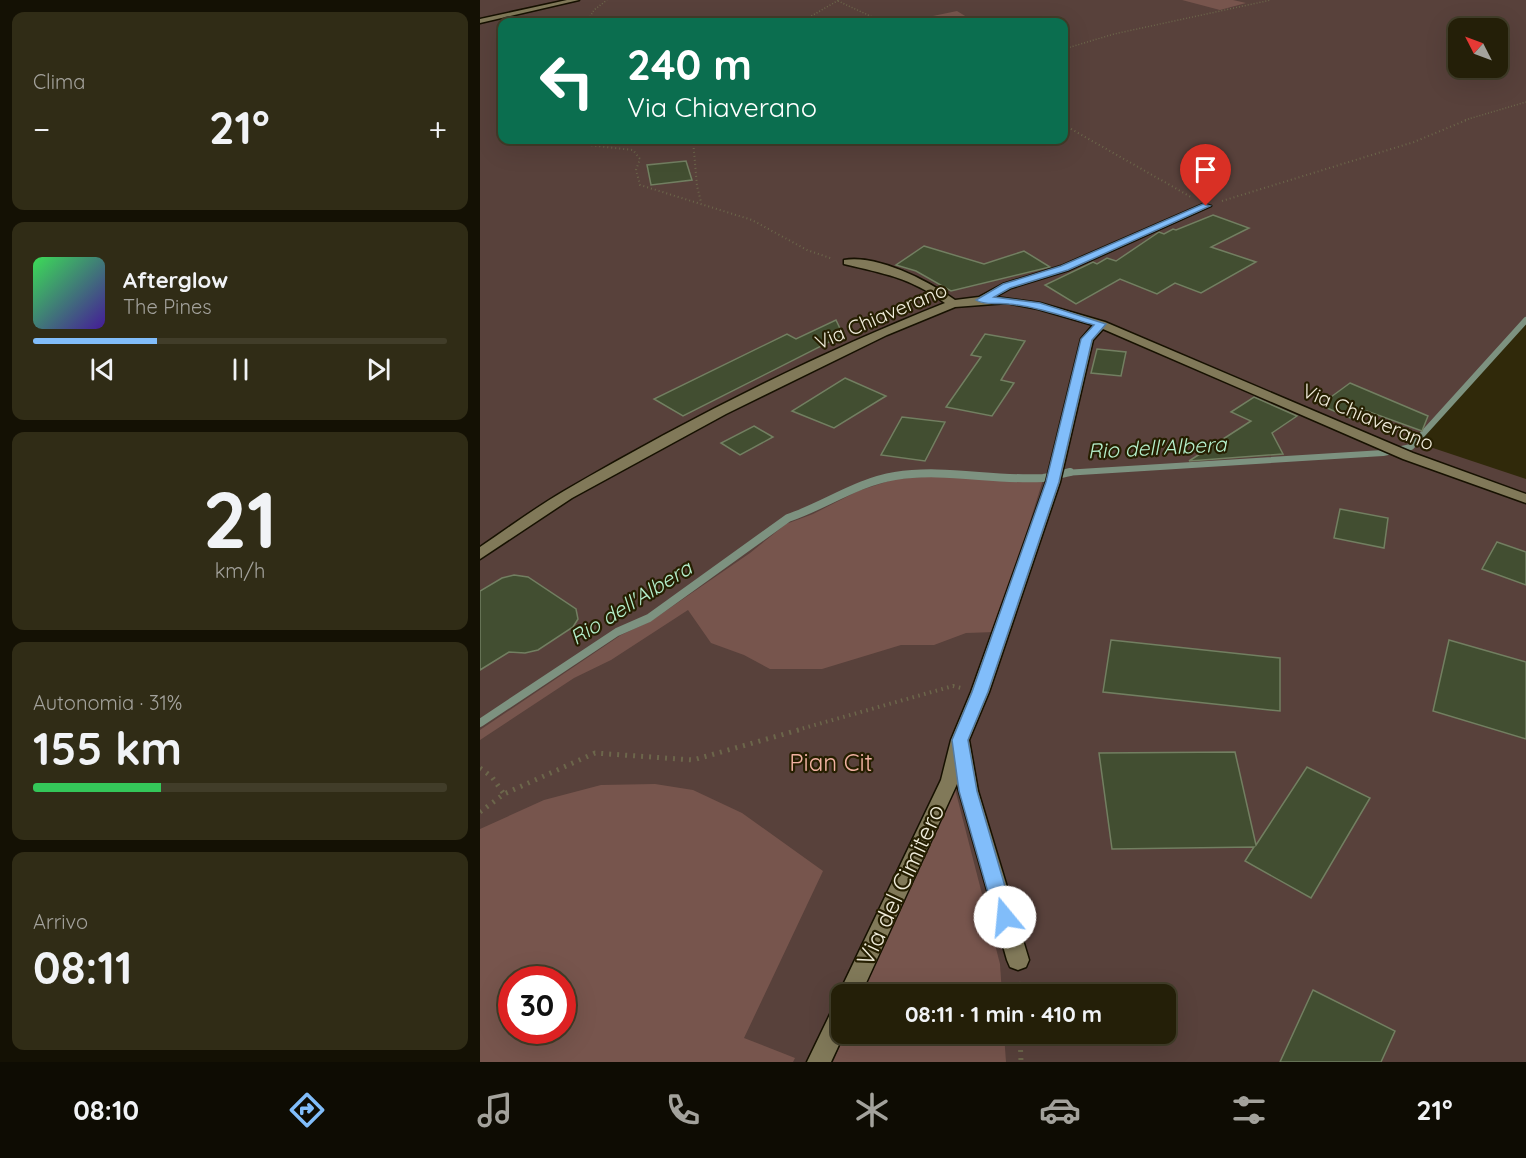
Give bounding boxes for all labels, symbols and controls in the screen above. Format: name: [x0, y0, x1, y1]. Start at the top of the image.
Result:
north arrow: [1448, 18, 1508, 78]
map controls: [1448, 18, 1508, 78]
text: 240 m: [627, 38, 752, 91]
icon: left: [528, 42, 606, 120]
text: Clima: [33, 69, 85, 94]
text: Via Chiaverano: [627, 90, 817, 124]
text: 21°: [209, 99, 270, 155]
text: −: [33, 108, 50, 149]
text: +: [428, 108, 447, 149]
pin: [1180, 144, 1231, 206]
icon: arrive: [1189, 153, 1222, 186]
text: Afterglow: [123, 266, 228, 294]
street label: Via Chiaverano: [811, 277, 950, 355]
text: The Pines: [123, 294, 212, 319]
icon: previous: [86, 353, 119, 386]
icon: pause: [224, 353, 257, 386]
icon: next: [362, 353, 395, 386]
street label: Via Chiaverano: [1299, 378, 1438, 456]
water label: Rio dell'Albera: [1087, 430, 1228, 464]
text: 21: [203, 470, 277, 568]
water label: Rio dell'Albera: [565, 554, 697, 650]
text: km/h: [215, 558, 265, 583]
text: Autonomia · 31%: [33, 690, 182, 715]
text: 155 km: [33, 720, 182, 776]
park label: Pian Cit: [789, 747, 873, 777]
street label: Via del Cimitero: [850, 799, 951, 970]
position arrow: [973, 885, 1037, 949]
text: Arrivo: [33, 909, 88, 934]
text: 08:11: [33, 939, 133, 995]
speed limit sign: 30: [498, 966, 576, 1044]
text: 08:11 · 1 min · 410 m: [905, 1000, 1102, 1028]
icon: directions: [286, 1089, 328, 1131]
icon: music: [474, 1089, 516, 1131]
icon: phone: [662, 1089, 704, 1131]
icon: climate: [851, 1089, 893, 1131]
icon: car: [1039, 1089, 1081, 1131]
icon: filters: [1228, 1089, 1270, 1131]
text: 08:10: [73, 1093, 139, 1127]
text: 21°: [1416, 1093, 1453, 1127]

